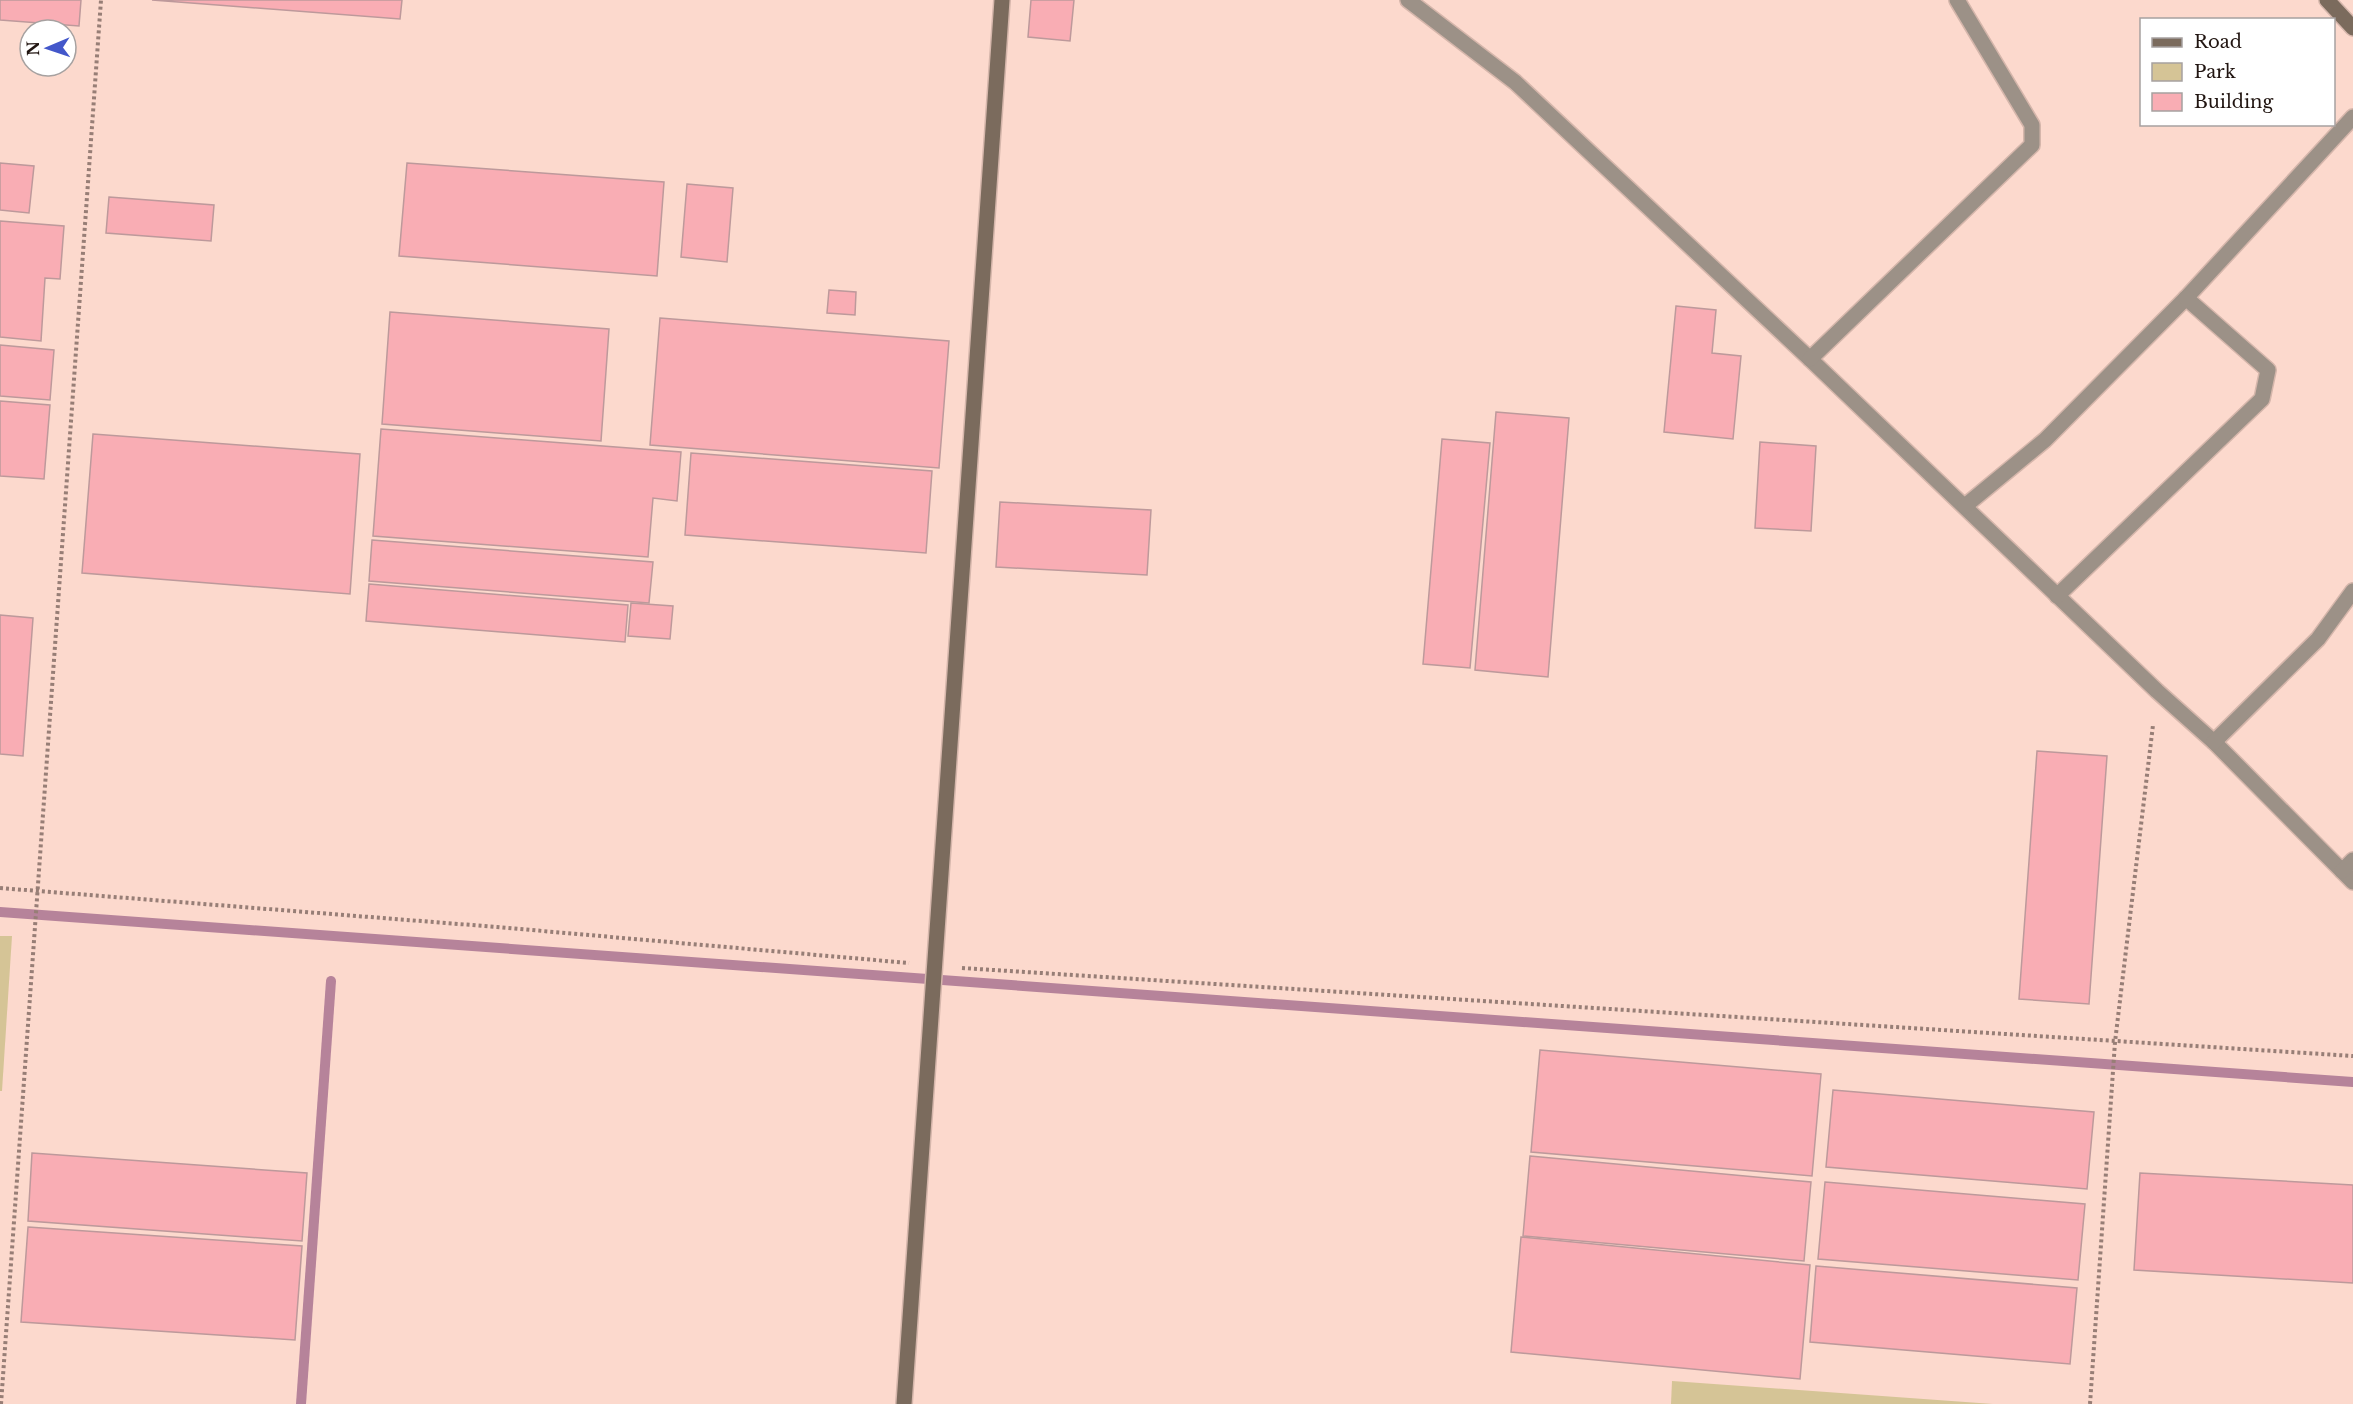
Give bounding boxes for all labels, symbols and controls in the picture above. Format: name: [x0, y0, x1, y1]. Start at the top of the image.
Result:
north arrow: [18, 18, 78, 78]
legend: [2140, 18, 2335, 126]
text: Road: [2194, 31, 2242, 53]
text: N: [23, 41, 43, 56]
text: Park: [2194, 61, 2236, 83]
text: Building: [2194, 91, 2273, 113]

